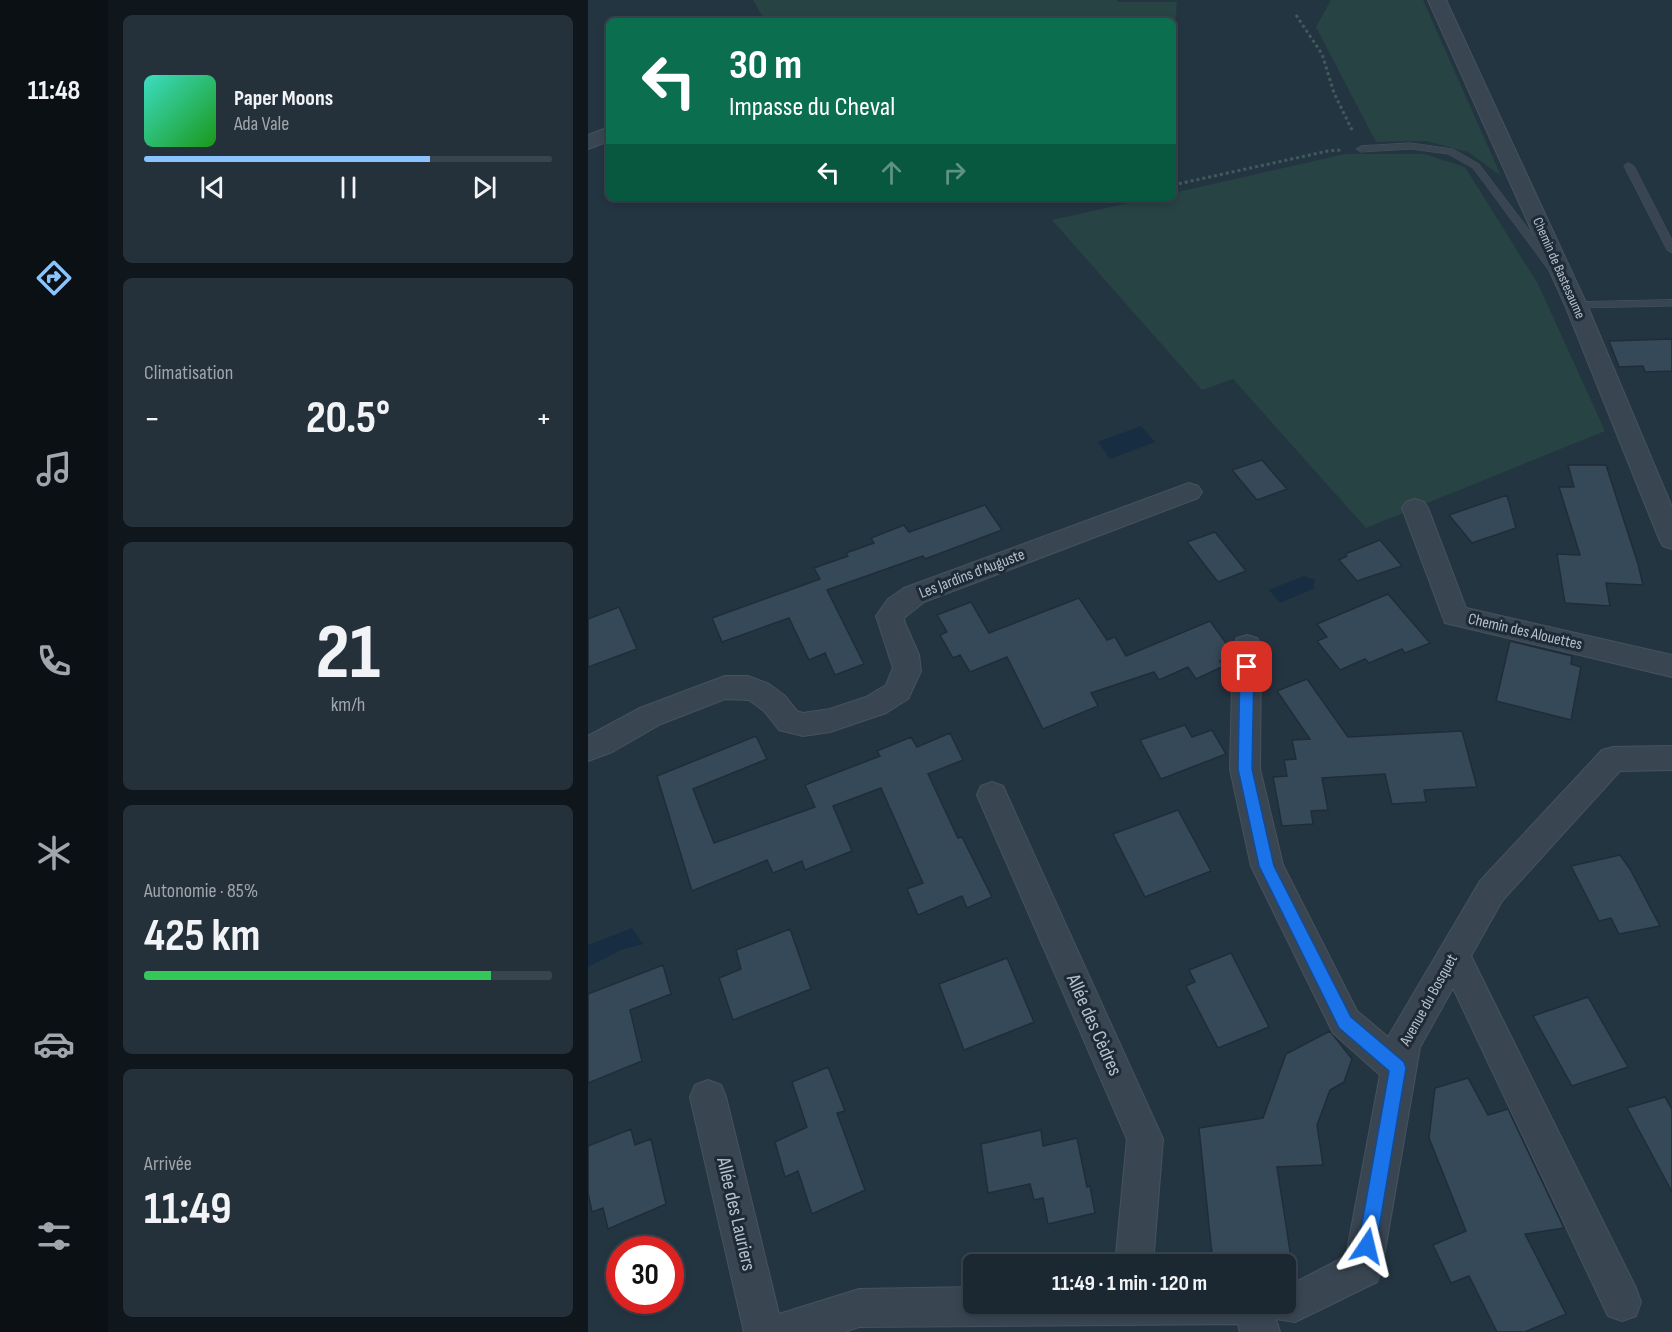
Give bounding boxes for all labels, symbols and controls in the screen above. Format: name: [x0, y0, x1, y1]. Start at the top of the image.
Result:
text: 30 m: [729, 40, 802, 91]
icon: left: [630, 42, 708, 120]
text: 11:48: [28, 75, 80, 107]
text: Paper Moons: [234, 85, 333, 112]
text: Impasse du Cheval: [729, 91, 895, 123]
text: Ada Vale: [234, 112, 289, 136]
icon: left: [812, 156, 845, 189]
icon: ahead: [875, 156, 908, 189]
icon: right: [938, 156, 971, 189]
icon: previous: [196, 171, 229, 204]
icon: pause: [332, 171, 365, 204]
icon: next: [468, 171, 501, 204]
street label: Chemin de Bastesaume: [1529, 215, 1589, 321]
icon: directions: [33, 257, 75, 299]
text: Climatisation: [144, 361, 233, 385]
text: 20.5°: [306, 391, 390, 446]
text: −: [144, 399, 160, 439]
text: +: [536, 399, 552, 439]
icon: music: [33, 448, 75, 490]
street label: Les Jardins d'Auguste: [916, 545, 1028, 603]
text: 21: [316, 607, 380, 700]
street label: Chemin des Alouettes: [1466, 610, 1584, 654]
icon: phone: [33, 640, 75, 682]
pin: [1221, 641, 1272, 692]
icon: arrive: [1230, 650, 1263, 683]
text: km/h: [331, 693, 365, 717]
icon: climate: [33, 832, 75, 874]
text: Autonomie · 85%: [144, 879, 258, 903]
text: 425 km: [144, 909, 260, 964]
street label: Avenue du Bosquet: [1396, 951, 1462, 1050]
street label: Allée des Cèdres: [1061, 970, 1127, 1080]
icon: car: [33, 1023, 75, 1065]
text: Arrivée: [144, 1152, 192, 1176]
street label: Allée des Lauriers: [711, 1154, 761, 1273]
text: 11:49: [144, 1182, 232, 1237]
position arrow: [1335, 1214, 1399, 1278]
icon: filters: [33, 1215, 75, 1257]
speed limit sign: 30: [606, 1236, 684, 1314]
text: 11:49 · 1 min · 120 m: [1052, 1270, 1207, 1297]

